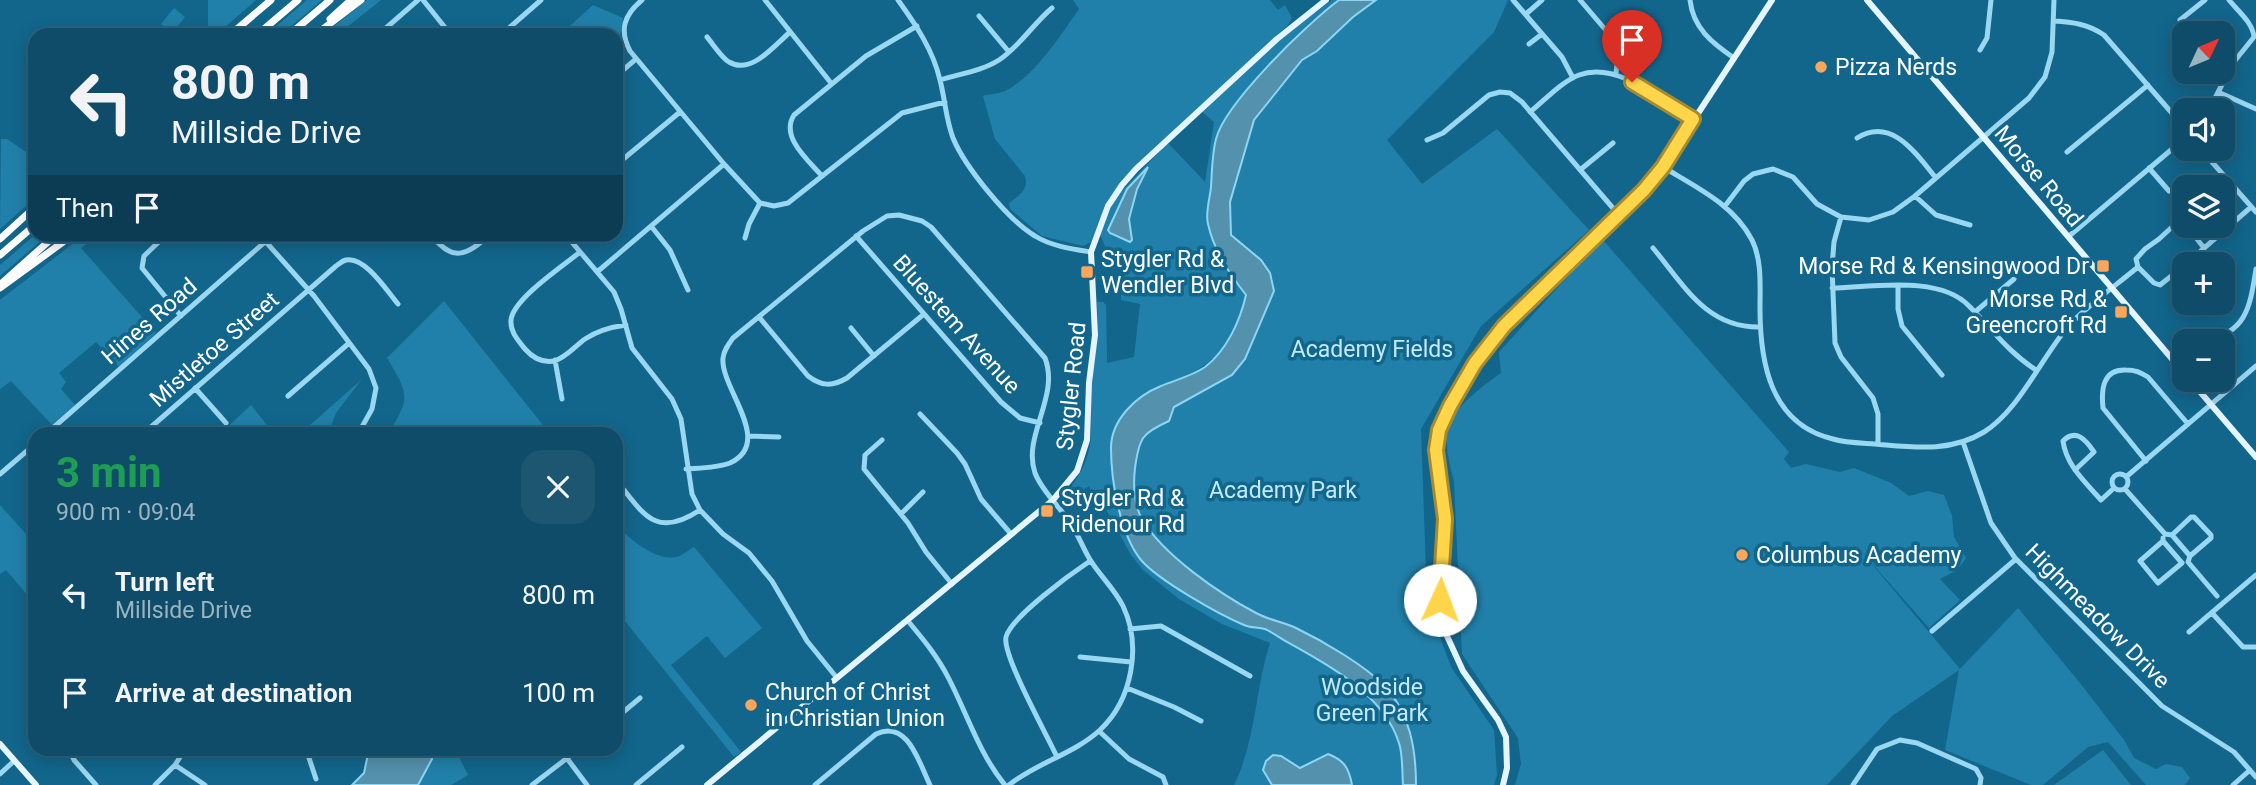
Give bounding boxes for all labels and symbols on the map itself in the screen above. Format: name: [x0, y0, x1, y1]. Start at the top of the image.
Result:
pin: [1602, 10, 1662, 82]
north arrow: [2172, 21, 2235, 84]
place label: Pizza Nerds: [1835, 54, 1957, 81]
marker: Pizza Nerds: [1813, 59, 1829, 75]
street label: Morse Road: [1989, 120, 2089, 232]
place label: Stygler Rd & Wendler Blvd: [1101, 246, 1234, 299]
street label: Bluestem Avenue: [887, 249, 1026, 399]
place label: Morse Rd & Kensingwood Dr: [1798, 253, 2089, 280]
marker: Morse Rd & Kensingwood Dr: [2095, 258, 2111, 274]
marker: Stygler Rd & Wendler Blvd: [1079, 264, 1095, 280]
street label: Hines Road: [96, 273, 202, 370]
street label: Mistletoe Street: [144, 286, 284, 413]
place label: Morse Rd & Greencroft Rd: [1966, 286, 2108, 339]
marker: Morse Rd & Greencroft Rd: [2113, 304, 2129, 320]
street label: Stygler Road: [1051, 321, 1092, 452]
park label: Academy Fields: [1291, 336, 1453, 363]
park label: Academy Park: [1209, 477, 1357, 504]
place label: Stygler Rd & Ridenour Rd: [1061, 485, 1185, 538]
marker: Stygler Rd & Ridenour Rd: [1039, 503, 1055, 519]
street label: Highmeadow Drive: [2020, 538, 2176, 694]
place label: Columbus Academy: [1756, 542, 1962, 569]
marker: Columbus Academy: [1734, 547, 1750, 563]
position arrow: [1403, 563, 1477, 637]
park label: Woodside Green Park: [1316, 674, 1429, 727]
place label: Church of Christ in Christian Union: [765, 679, 945, 732]
marker: Church of Christ in Christian Union: [743, 697, 759, 713]

